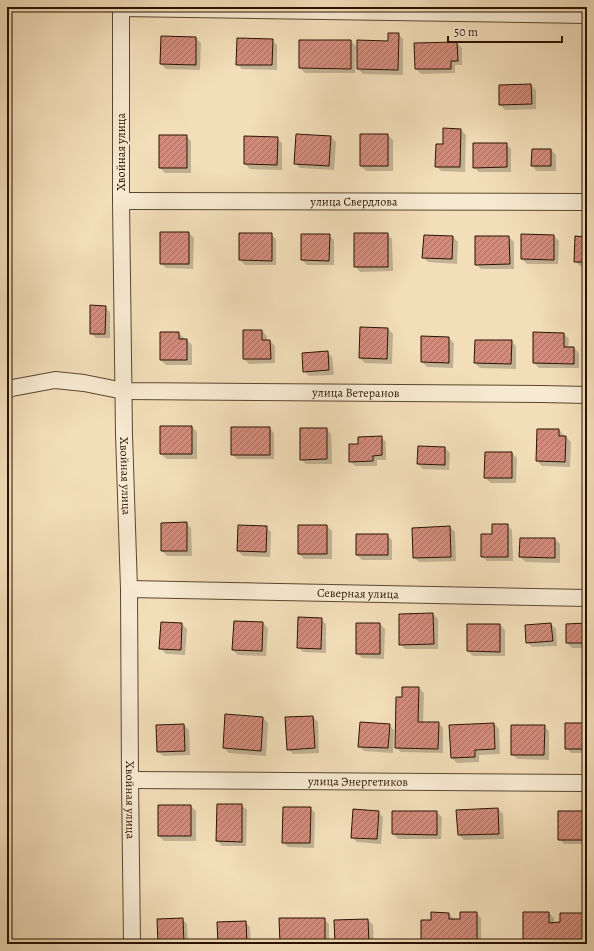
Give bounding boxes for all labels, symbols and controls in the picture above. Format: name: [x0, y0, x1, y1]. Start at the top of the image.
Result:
scale bar: [448, 18, 562, 44]
text: 50 m: [454, 24, 478, 40]
street label: Хвойная улица: [113, 113, 129, 191]
street label: улица Свердлова: [309, 193, 398, 210]
street label: улица Ветеранов: [311, 384, 400, 401]
street label: Хвойная улица: [116, 437, 135, 516]
street label: Северная улица: [317, 585, 399, 602]
street label: Хвойная улица: [122, 761, 139, 839]
street label: улица Энергетиков: [307, 773, 408, 790]

